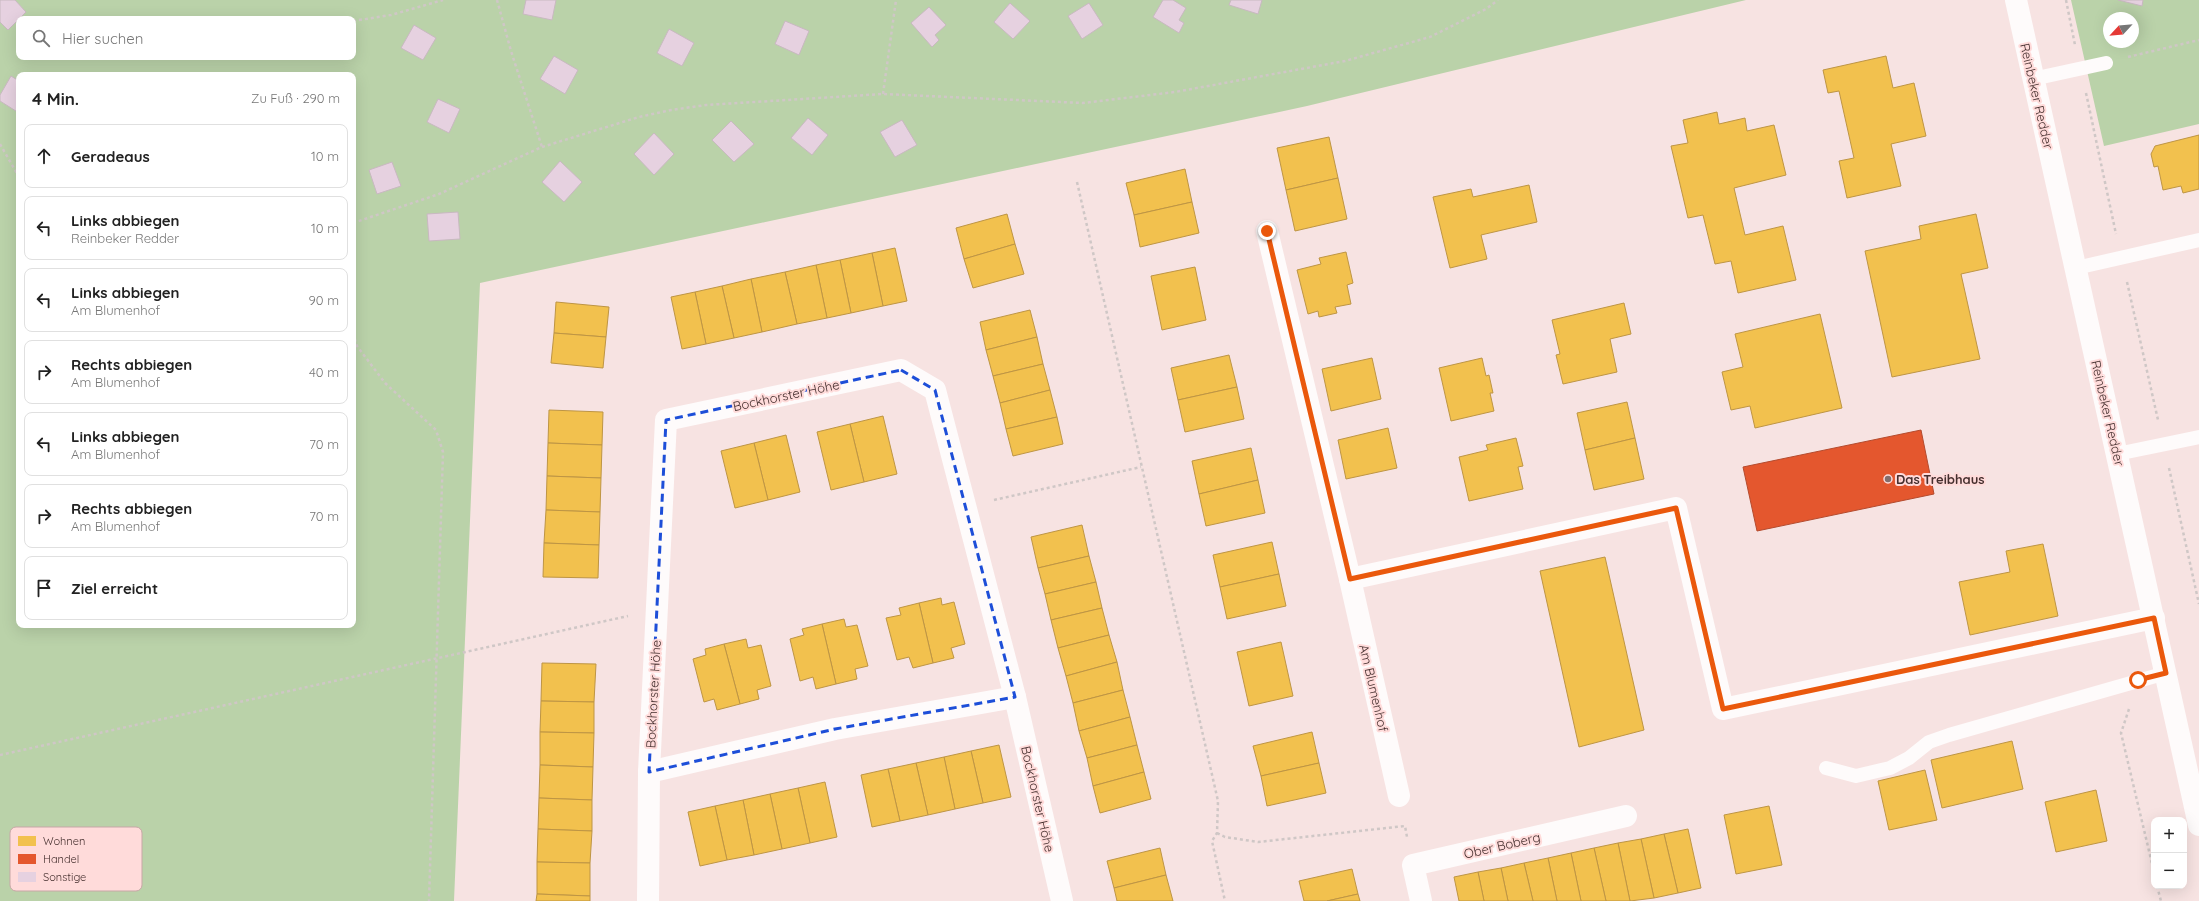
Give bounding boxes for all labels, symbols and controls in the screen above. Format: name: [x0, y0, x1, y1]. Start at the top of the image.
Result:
north arrow: [2103, 12, 2139, 48]
search box: [16, 16, 356, 60]
icon: search: [30, 27, 52, 49]
text: Hier suchen: [62, 29, 143, 48]
street label: Reinbeker Redder: [2017, 41, 2057, 151]
text: 4 Min.: [32, 88, 79, 109]
text: Zu Fuß · 290 m: [251, 90, 340, 106]
icon: ahead: [33, 145, 55, 167]
text: Geradeaus: [71, 147, 150, 166]
text: 10 m: [311, 148, 339, 164]
text: Links abbiegen: [71, 211, 179, 230]
icon: left: [33, 217, 55, 239]
text: 10 m: [311, 220, 339, 236]
route end: [1258, 222, 1276, 240]
text: Reinbeker Redder: [71, 230, 179, 246]
text: Links abbiegen: [71, 283, 179, 302]
icon: left: [33, 289, 55, 311]
text: 90 m: [309, 292, 339, 308]
text: Am Blumenhof: [71, 302, 160, 318]
text: Rechts abbiegen: [71, 355, 192, 374]
street label: Reinbeker Redder: [2088, 358, 2128, 468]
icon: right: [33, 361, 55, 383]
text: 40 m: [309, 364, 339, 380]
text: Am Blumenhof: [71, 374, 160, 390]
street label: Bockhorster Höhe: [731, 376, 841, 414]
text: Links abbiegen: [71, 427, 179, 446]
icon: left: [33, 433, 55, 455]
text: 70 m: [309, 436, 339, 452]
text: Am Blumenhof: [71, 446, 160, 462]
place label: Das Treibhaus: [1896, 471, 1985, 487]
marker: Das Treibhaus: [1883, 474, 1893, 484]
text: Rechts abbiegen: [71, 499, 192, 518]
icon: right: [33, 505, 55, 527]
text: 70 m: [309, 508, 339, 524]
text: Am Blumenhof: [71, 518, 160, 534]
icon: arrive: [33, 577, 55, 599]
text: Ziel erreicht: [71, 579, 158, 598]
street label: Bockhorster Höhe: [642, 639, 664, 749]
street label: Am Blumenhof: [1356, 643, 1392, 734]
route start: [2129, 671, 2147, 689]
street label: Bockhorster Höhe: [1018, 744, 1058, 854]
map controls: [2151, 817, 2187, 889]
button: +: [2151, 817, 2187, 853]
legend: [10, 827, 142, 891]
street label: Ober Boberg: [1462, 828, 1542, 862]
text: Wohnen: [43, 834, 85, 848]
text: Handel: [43, 852, 79, 866]
button: −: [2151, 853, 2187, 889]
text: Sonstige: [43, 870, 86, 884]

